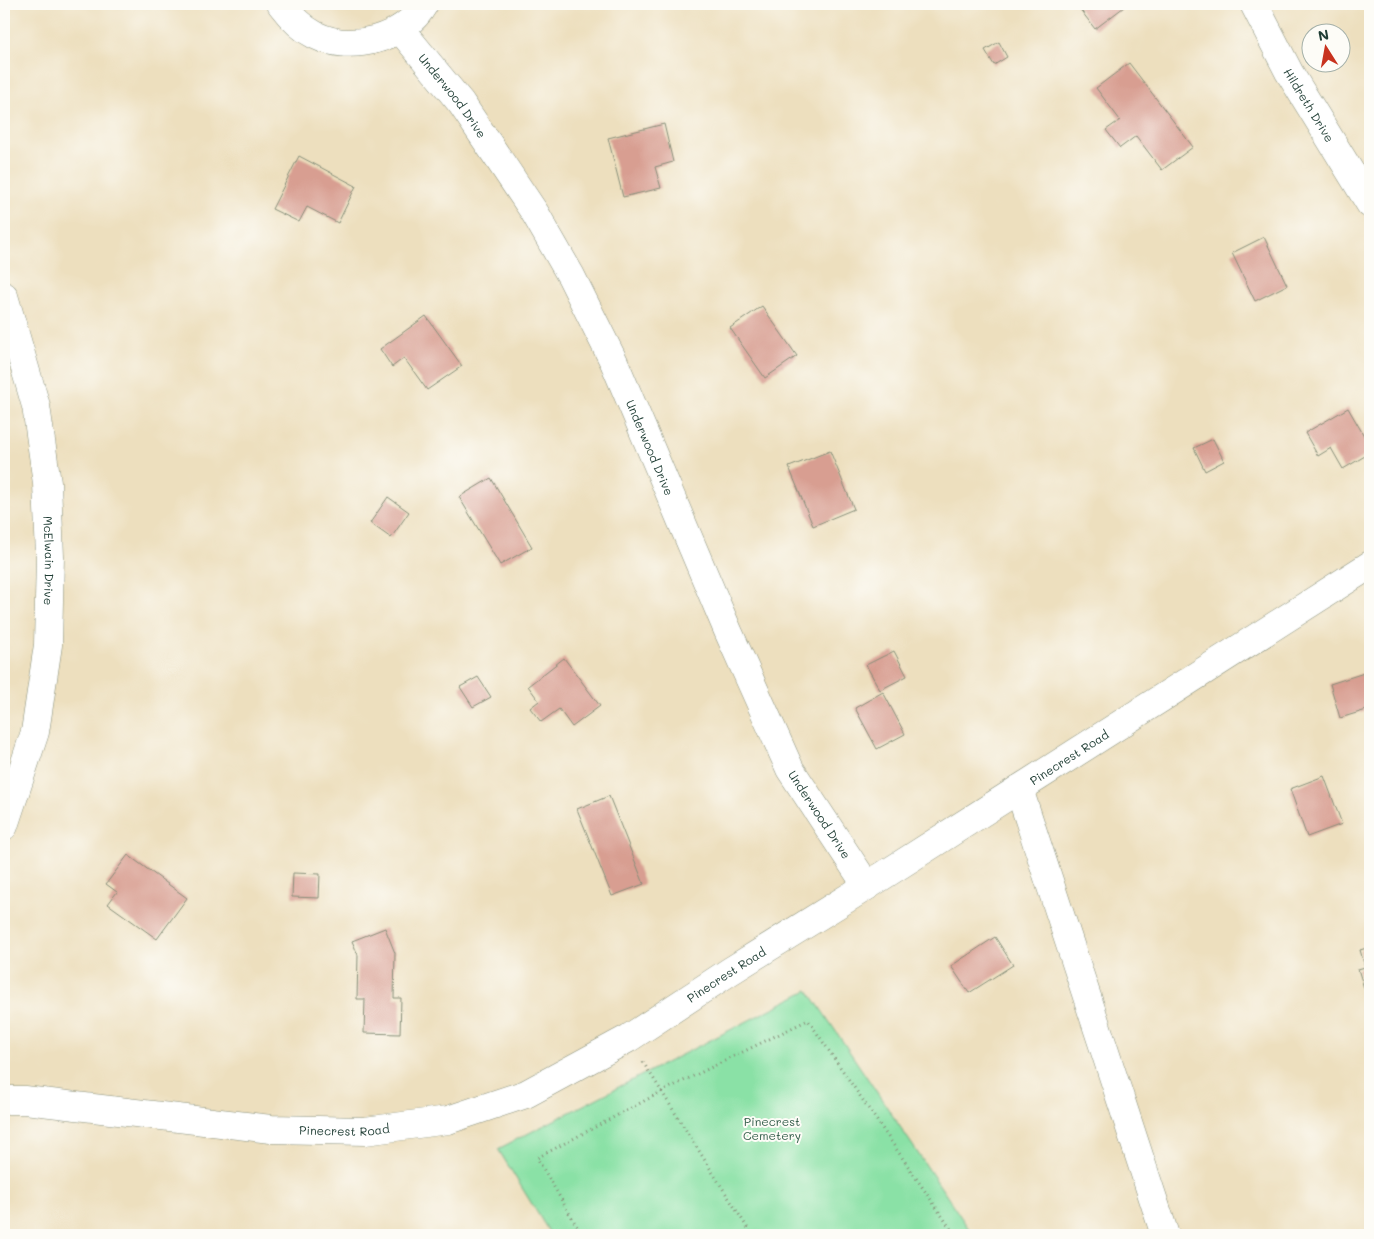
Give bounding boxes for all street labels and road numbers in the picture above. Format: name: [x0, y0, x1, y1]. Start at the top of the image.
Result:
street label: Underwood Drive: [415, 50, 490, 141]
street label: Hildreth Drive: [1280, 65, 1338, 145]
street label: Underwood Drive: [623, 397, 678, 498]
street label: McElwain Drive: [40, 516, 58, 605]
street label: Pinecrest Road: [1027, 726, 1112, 788]
street label: Underwood Drive: [785, 767, 855, 862]
street label: Pinecrest Road: [684, 943, 769, 1006]
street label: Pinecrest Road: [299, 1120, 391, 1139]

